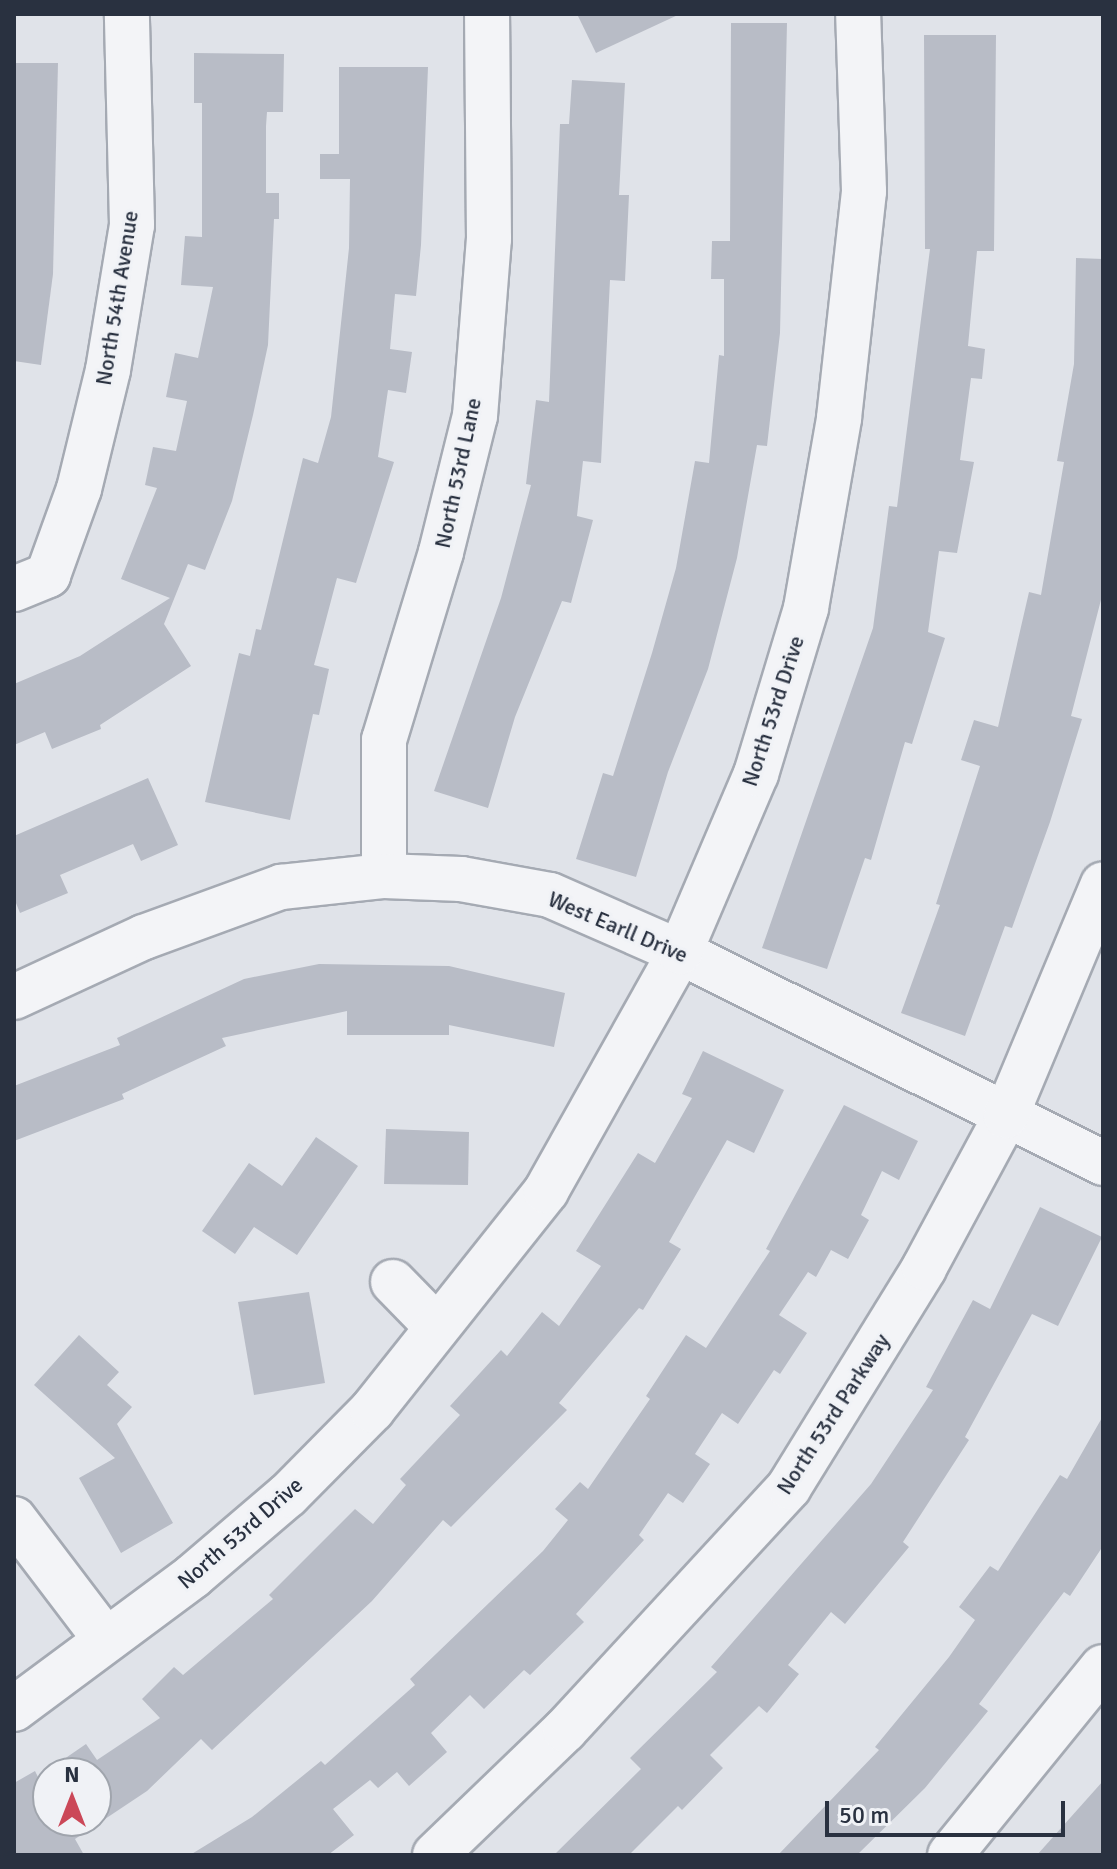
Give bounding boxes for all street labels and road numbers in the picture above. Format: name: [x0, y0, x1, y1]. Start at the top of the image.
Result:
street label: North 54th Avenue: [90, 209, 144, 387]
street label: North 53rd Lane: [429, 395, 487, 551]
street label: North 53rd Drive: [736, 632, 810, 790]
street label: West Earll Drive: [544, 886, 692, 968]
street label: North 53rd Parkway: [771, 1329, 895, 1499]
street label: North 53rd Drive: [172, 1472, 308, 1594]

